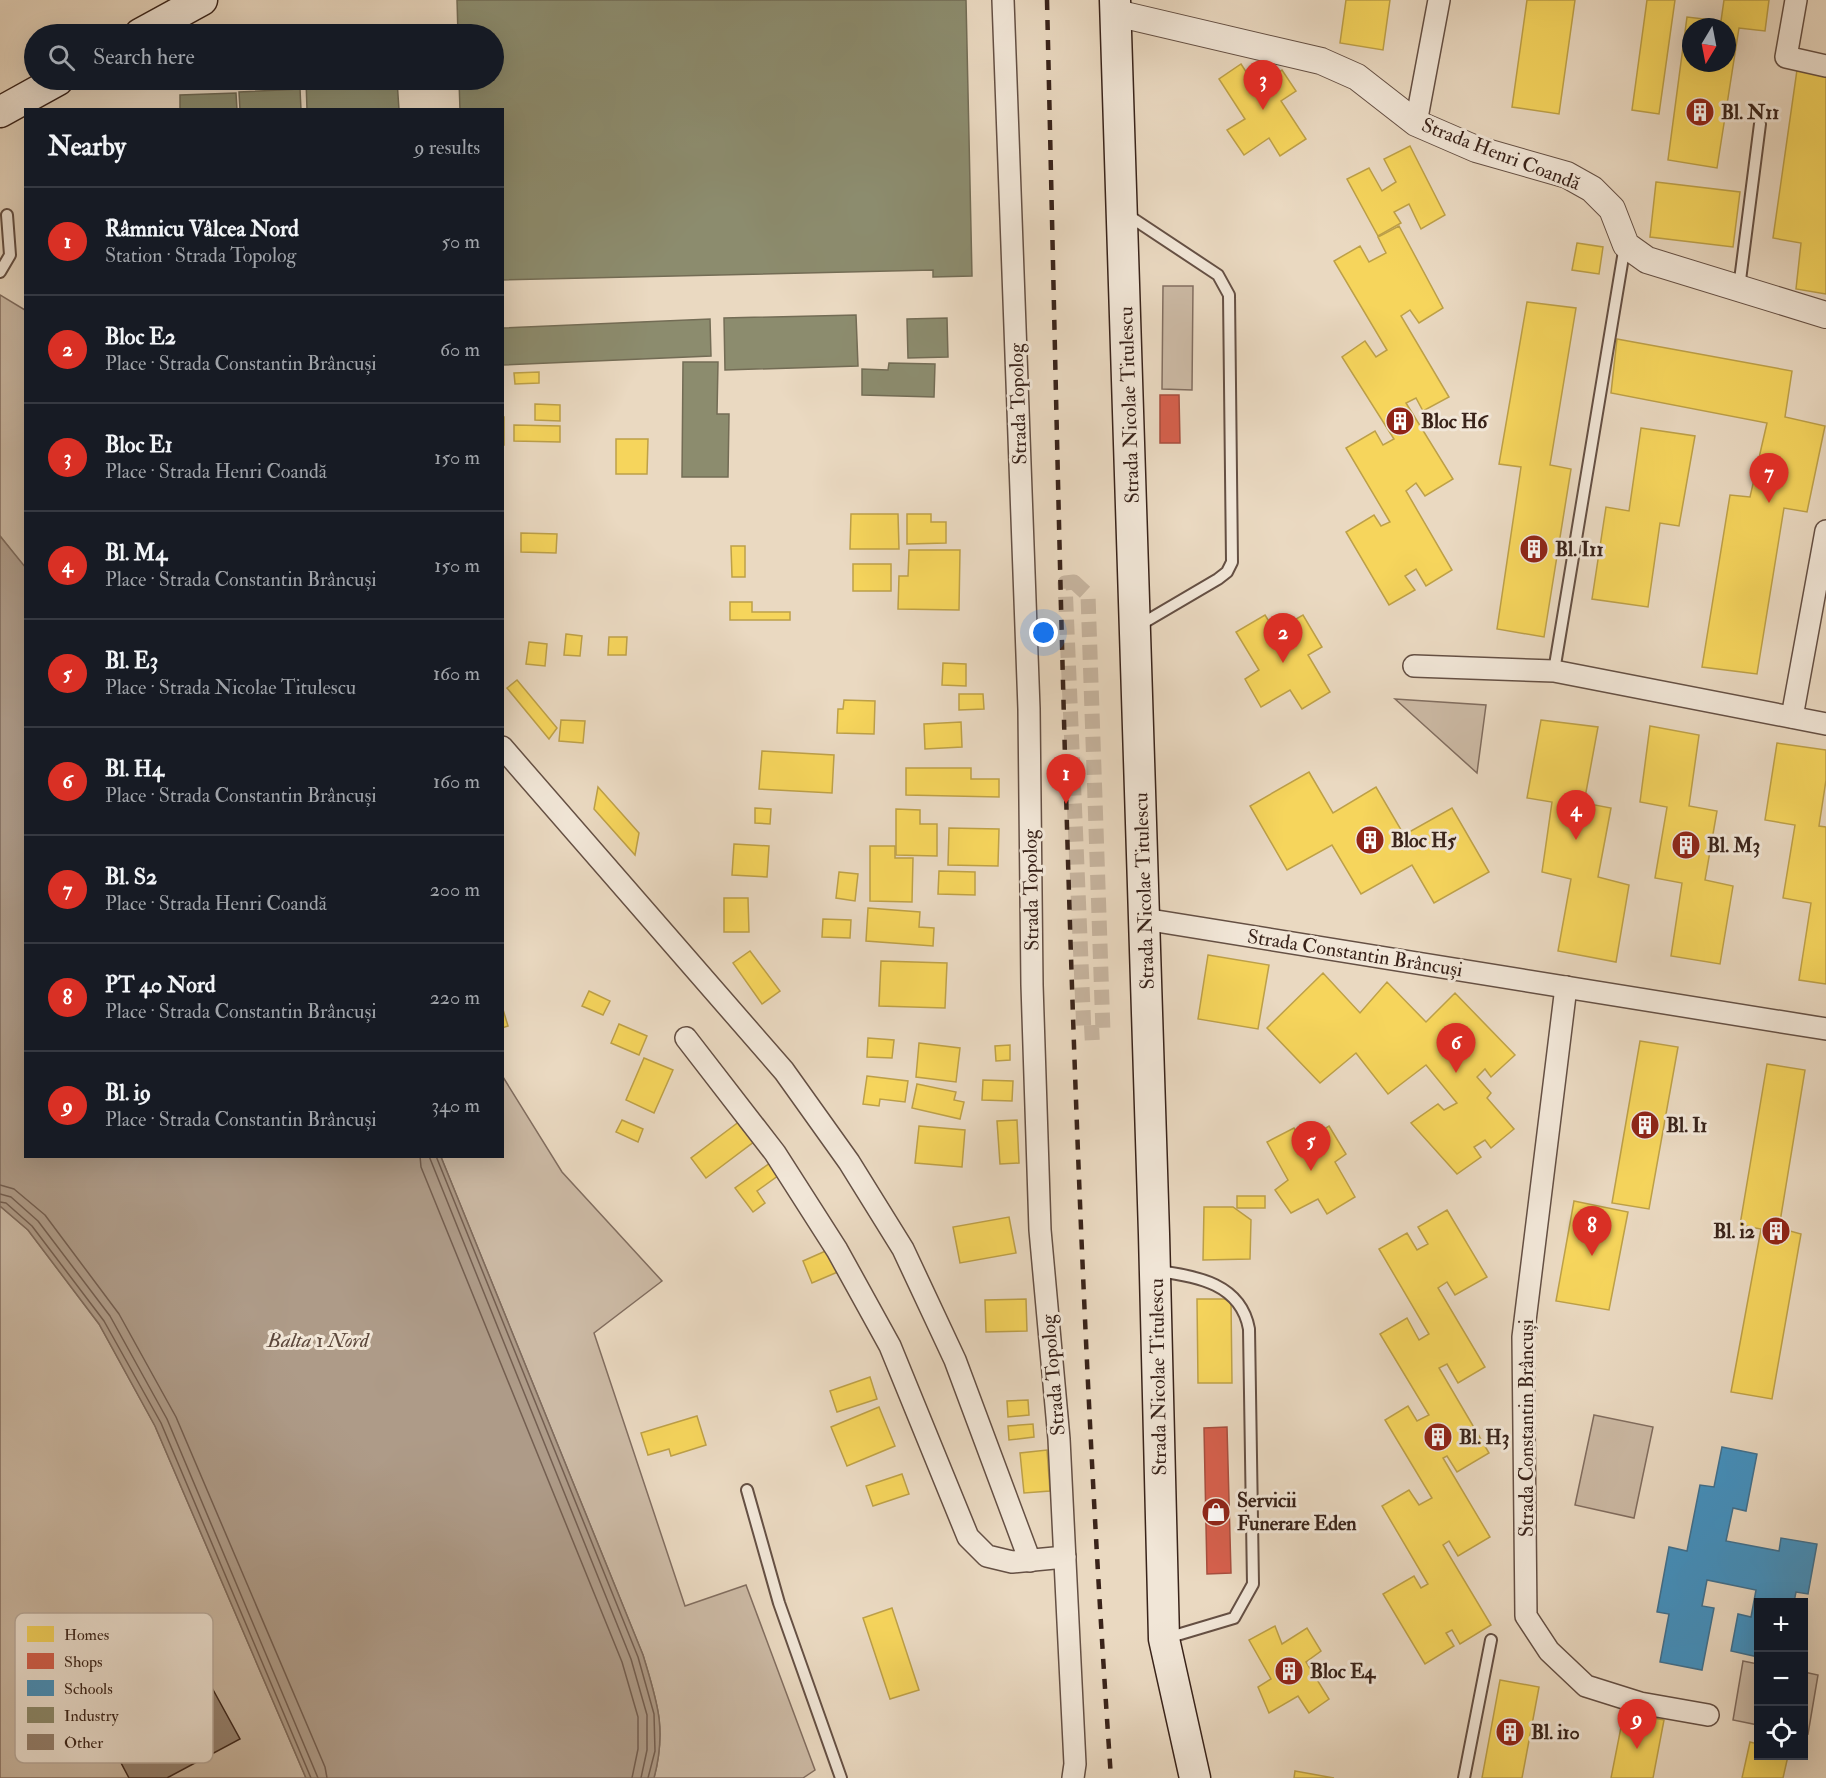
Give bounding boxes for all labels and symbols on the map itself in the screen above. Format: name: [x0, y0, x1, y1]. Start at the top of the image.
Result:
north arrow: [1682, 18, 1736, 72]
pin: 3: [1244, 60, 1282, 110]
building icon: Bl. N11: [1684, 96, 1716, 128]
place label: Bl. N11: [1721, 100, 1779, 125]
street label: Strada Henri Coandă: [1418, 112, 1585, 196]
street label: Strada Nicolae Titulescu: [1113, 306, 1145, 504]
street label: Strada Topolog: [1003, 342, 1034, 465]
building icon: Bloc H6: [1384, 405, 1416, 437]
place label: Bloc H6: [1421, 409, 1489, 434]
pin: 7: [1750, 454, 1788, 503]
building icon: Bl. I11: [1518, 533, 1550, 565]
place label: Bl. I11: [1555, 537, 1604, 562]
pin: 2: [1264, 614, 1302, 663]
your location: [1029, 618, 1058, 647]
pin: 1: [1046, 754, 1086, 804]
pin: 4: [1556, 790, 1596, 840]
street label: Strada Nicolae Titulescu: [1128, 792, 1160, 990]
building icon: Bloc H5: [1354, 824, 1386, 856]
street label: Strada Topolog: [1017, 828, 1046, 951]
place label: Bloc H5: [1391, 828, 1457, 853]
building icon: Bl. M3: [1670, 829, 1702, 861]
place label: Bl. M3: [1707, 833, 1760, 858]
street label: Strada Constantin Brâncuși: [1246, 924, 1464, 982]
pin: 6: [1436, 1024, 1476, 1073]
building icon: Bl. I1: [1629, 1109, 1661, 1141]
place label: Bl. I1: [1666, 1113, 1707, 1138]
pin: 5: [1292, 1122, 1330, 1171]
pin: 8: [1572, 1206, 1612, 1256]
building icon: Bl. i2: [1760, 1215, 1792, 1247]
place label: Bl. i2: [1713, 1219, 1755, 1244]
street label: Strada Nicolae Titulescu: [1144, 1278, 1172, 1476]
street label: Strada Topolog: [1035, 1312, 1072, 1437]
street label: Strada Constantin Brâncuși: [1514, 1319, 1539, 1537]
water label: Balta 1 Nord: [266, 1327, 370, 1354]
building icon: Bl. H3: [1422, 1421, 1454, 1453]
place label: Bl. H3: [1459, 1425, 1509, 1450]
place label: Servicii Funerare Eden: [1237, 1488, 1357, 1536]
shop icon: Servicii Funerare Eden: [1200, 1496, 1232, 1528]
legend: [15, 1613, 213, 1763]
text: Homes: [64, 1625, 109, 1645]
text: Shops: [64, 1652, 103, 1673]
building icon: Bloc E4: [1273, 1655, 1305, 1687]
place label: Bloc E4: [1310, 1659, 1376, 1684]
text: Schools: [64, 1679, 113, 1699]
pin: 9: [1618, 1700, 1656, 1749]
text: Industry: [64, 1706, 119, 1726]
building icon: Bl. i10: [1494, 1716, 1526, 1748]
place label: Bl. i10: [1531, 1720, 1580, 1745]
text: Other: [64, 1733, 103, 1753]

